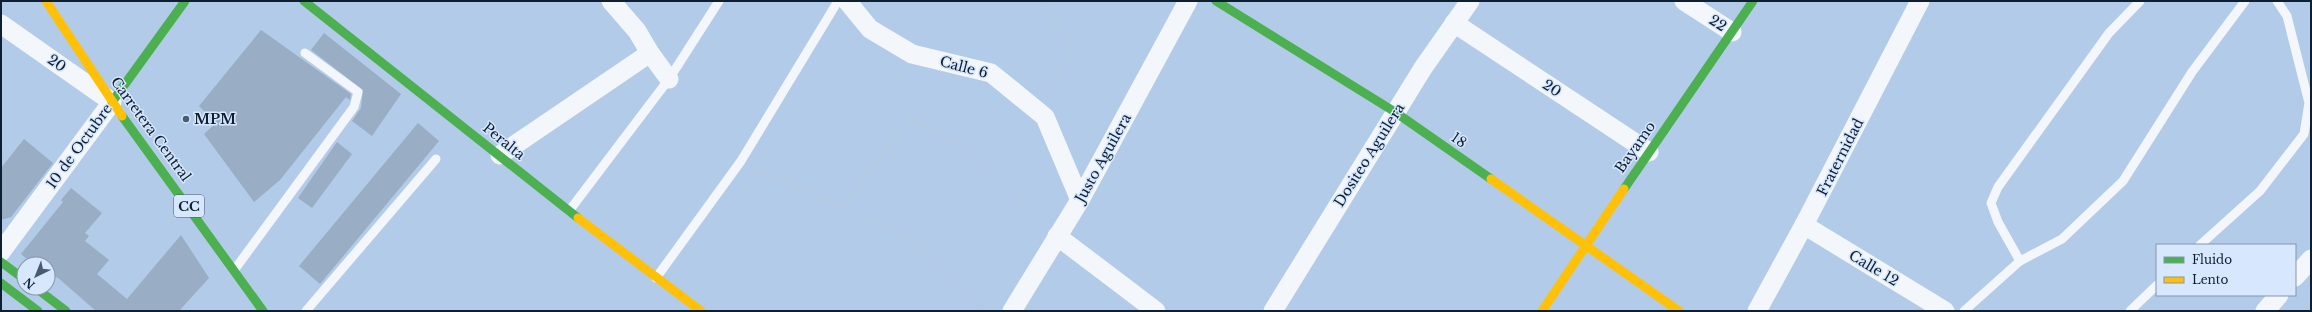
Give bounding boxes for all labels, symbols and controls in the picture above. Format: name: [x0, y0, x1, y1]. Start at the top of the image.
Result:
street label: 22: [1706, 11, 1730, 35]
street label: 20: [44, 50, 70, 76]
street label: Calle 6: [938, 52, 990, 82]
street label: Carretera Central: [107, 73, 195, 185]
street label: 20: [1539, 75, 1565, 101]
street label: 10 de Octubre: [42, 100, 116, 192]
street label: Dositeo Aguilera: [1330, 100, 1408, 210]
place label: MPM: [194, 110, 236, 128]
street label: Justo Aguilera: [1070, 110, 1135, 208]
marker: MPM: [181, 114, 191, 124]
street label: Fraternidad: [1813, 115, 1868, 199]
street label: Bayamo: [1611, 118, 1659, 176]
street label: Peralta: [479, 119, 529, 164]
street label: 18: [1448, 128, 1470, 152]
road number: CC: [174, 195, 204, 217]
legend: [2156, 244, 2296, 296]
street label: Calle 12: [1846, 246, 1902, 290]
text: Fluido: [2192, 252, 2232, 267]
north arrow: [16, 256, 56, 296]
text: Lento: [2192, 272, 2228, 287]
text: N: [20, 274, 38, 292]

